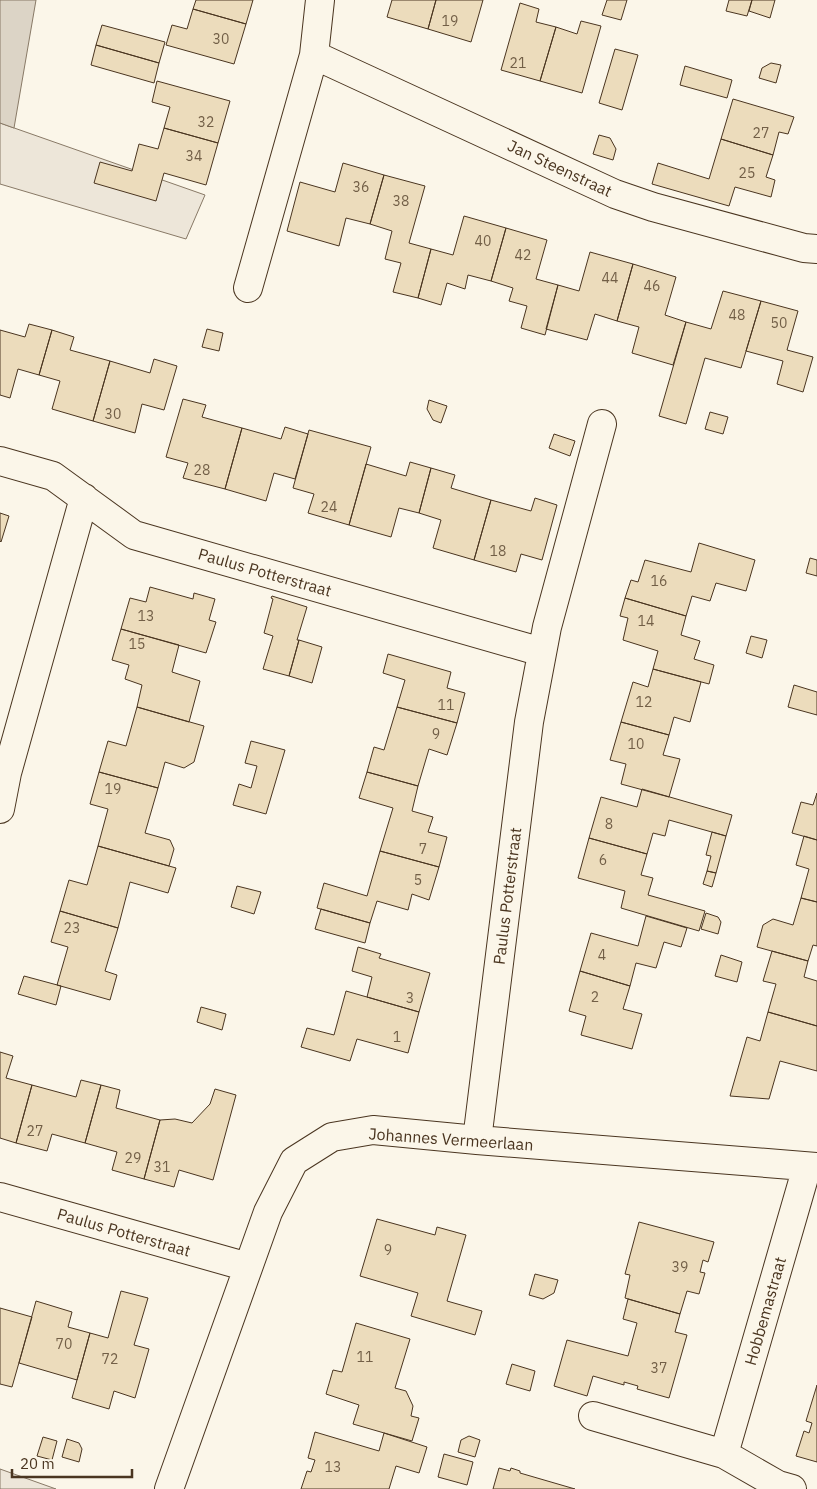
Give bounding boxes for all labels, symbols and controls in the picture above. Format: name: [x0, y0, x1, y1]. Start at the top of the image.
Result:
house number: 19: [442, 12, 458, 30]
house number: 30: [213, 30, 229, 48]
house number: 21: [510, 54, 526, 72]
house number: 32: [198, 113, 214, 131]
house number: 27: [753, 124, 769, 142]
street label: Jan Steenstraat: [505, 135, 615, 201]
house number: 34: [186, 147, 202, 165]
house number: 25: [739, 164, 755, 182]
house number: 36: [353, 178, 369, 196]
house number: 38: [393, 192, 409, 210]
house number: 40: [475, 232, 491, 250]
house number: 42: [515, 246, 531, 264]
house number: 44: [602, 269, 618, 287]
house number: 46: [644, 277, 660, 295]
house number: 48: [729, 306, 745, 324]
house number: 50: [771, 314, 787, 332]
house number: 30: [105, 405, 121, 423]
house number: 28: [194, 461, 210, 479]
house number: 24: [321, 498, 337, 516]
house number: 18: [490, 542, 506, 560]
street label: Paulus Potterstraat: [196, 543, 334, 601]
house number: 16: [651, 572, 667, 590]
house number: 13: [138, 607, 154, 625]
house number: 14: [638, 612, 654, 630]
house number: 15: [129, 635, 145, 653]
house number: 12: [636, 693, 652, 711]
house number: 11: [438, 696, 454, 714]
house number: 9: [432, 725, 440, 743]
house number: 10: [628, 735, 644, 753]
house number: 19: [105, 780, 121, 798]
house number: 8: [605, 815, 613, 833]
street label: Paulus Potterstraat: [489, 826, 525, 966]
house number: 7: [419, 840, 427, 858]
house number: 6: [599, 851, 607, 869]
house number: 5: [414, 871, 422, 889]
house number: 23: [64, 919, 80, 937]
house number: 4: [598, 946, 606, 964]
house number: 2: [591, 988, 599, 1006]
house number: 3: [406, 989, 414, 1007]
house number: 1: [393, 1028, 401, 1046]
house number: 27: [27, 1122, 43, 1140]
street label: Johannes Vermeerlaan: [368, 1123, 534, 1155]
house number: 29: [125, 1149, 141, 1167]
house number: 31: [154, 1158, 170, 1176]
street label: Paulus Potterstraat: [55, 1203, 193, 1261]
house number: 9: [384, 1241, 392, 1259]
street label: Hobbemastraat: [740, 1254, 790, 1368]
house number: 39: [672, 1258, 688, 1276]
house number: 70: [56, 1335, 72, 1353]
house number: 11: [357, 1348, 373, 1366]
house number: 72: [102, 1350, 118, 1368]
house number: 37: [651, 1359, 667, 1377]
scale bar: [12, 1446, 132, 1478]
text: 20 m: [20, 1454, 55, 1473]
house number: 13: [325, 1458, 341, 1476]

